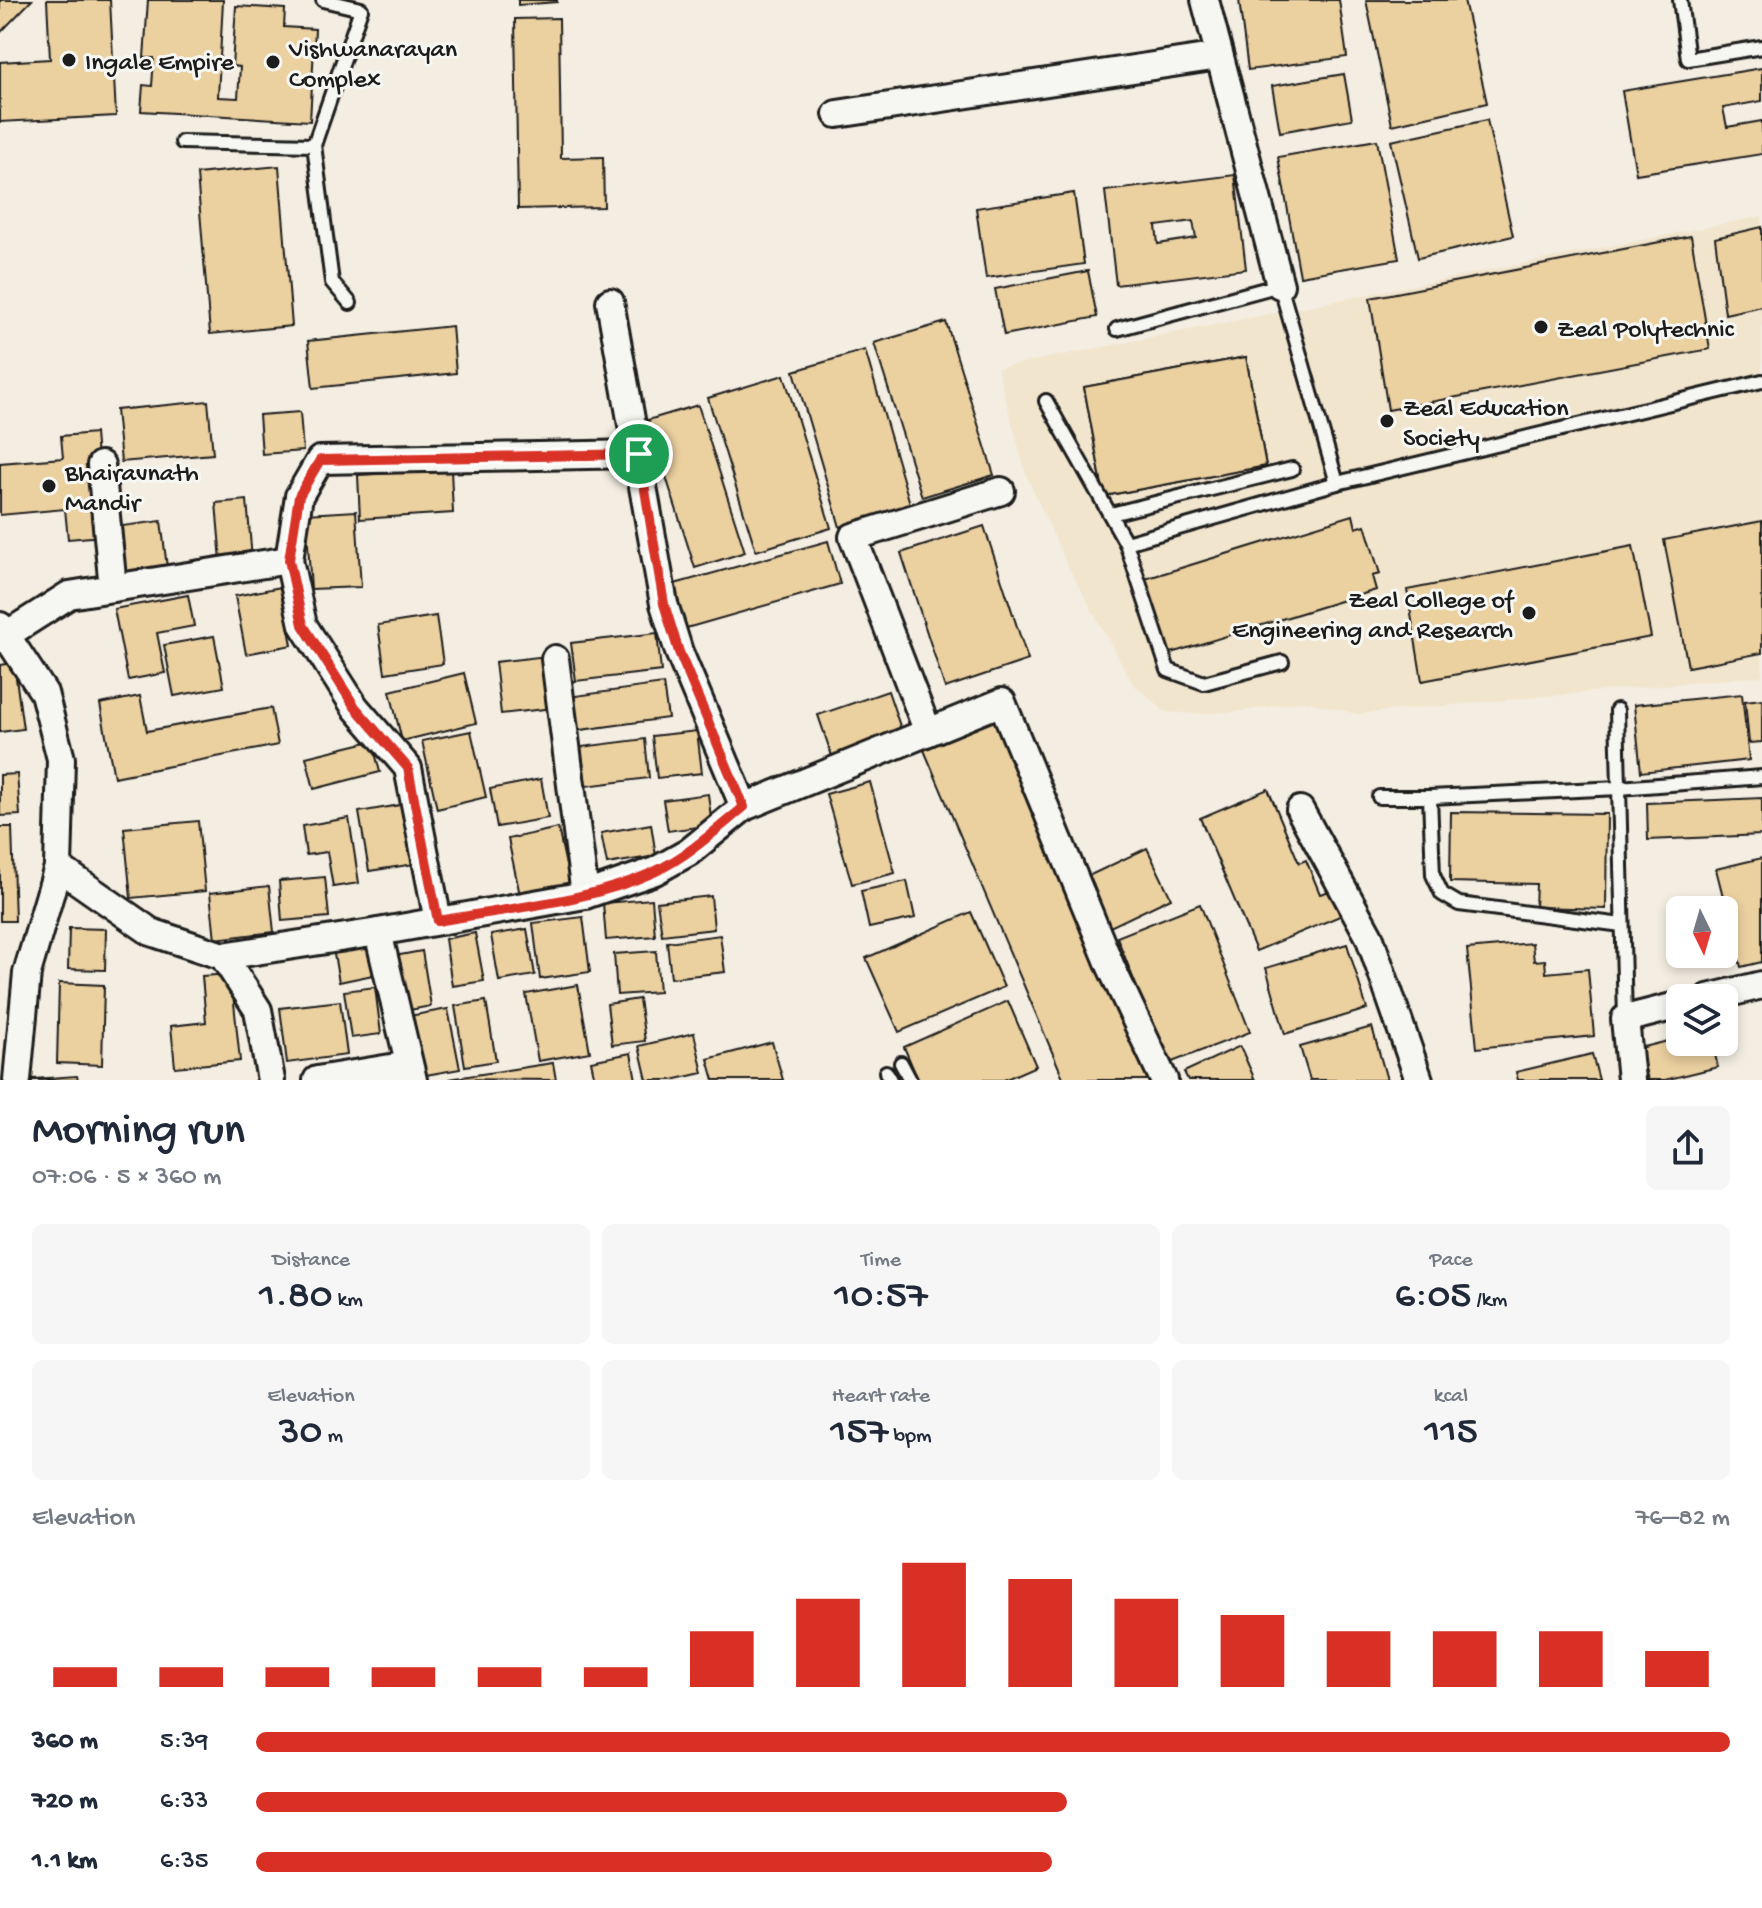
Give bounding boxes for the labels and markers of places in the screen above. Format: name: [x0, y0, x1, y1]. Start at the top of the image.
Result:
place label: Vishwanarayan Complex: [288, 36, 458, 97]
place label: Ingale Empire: [85, 49, 234, 80]
marker: Ingale Empire: [60, 51, 78, 69]
marker: Vishwanarayan Complex: [264, 53, 282, 71]
place label: Zeal Polytechnic: [1557, 316, 1735, 347]
marker: Zeal Polytechnic: [1532, 318, 1550, 336]
place label: Zeal Education Society: [1403, 395, 1569, 456]
marker: Zeal Education Society: [1378, 412, 1396, 430]
pin: [605, 420, 673, 488]
place label: Bhairavnath Mandir: [64, 460, 199, 521]
marker: Bhairavnath Mandir: [40, 477, 58, 495]
place label: Zeal College of Engineering and Research: [1232, 587, 1515, 648]
marker: Zeal College of Engineering and Research: [1520, 604, 1538, 622]

